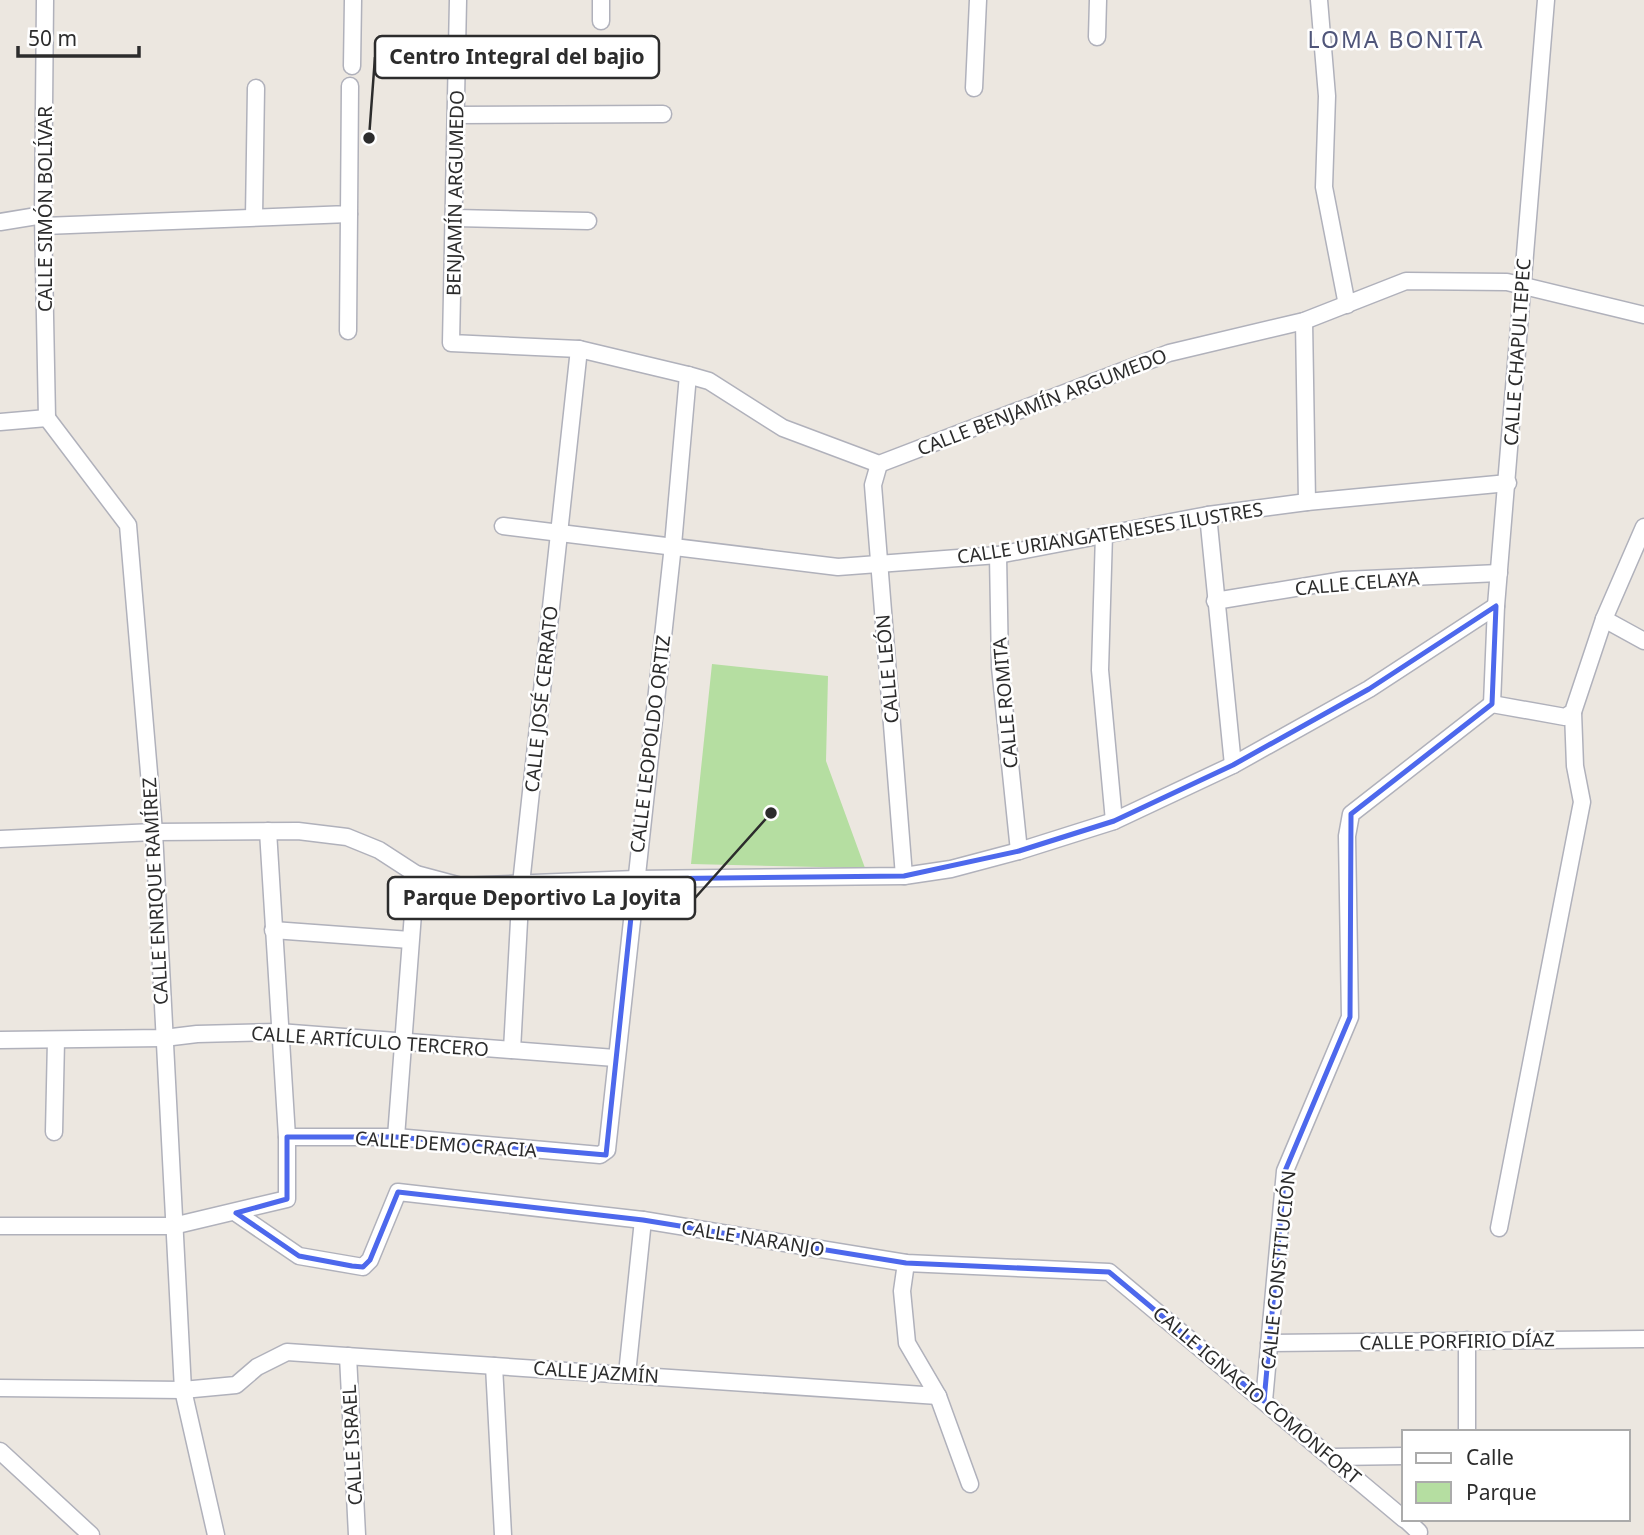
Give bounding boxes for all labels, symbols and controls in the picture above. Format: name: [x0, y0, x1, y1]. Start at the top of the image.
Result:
scale bar: [18, 14, 138, 58]
district label: LOMA BONITA: [1307, 23, 1485, 55]
text: 50 m: [28, 24, 77, 52]
callout: Centro Integral del bajio: [375, 36, 659, 78]
text: Centro Integral del bajio: [389, 42, 645, 70]
street label: BENJAMÍN ARGUMEDO: [440, 90, 470, 296]
street label: CALLE SIMÓN BOLÍVAR: [32, 106, 58, 312]
street label: CALLE CHAPULTEPEC: [1497, 257, 1537, 447]
street label: CALLE BENJAMÍN ARGUMEDO: [913, 342, 1171, 462]
street label: CALLE URIANGATENESES ILUSTRES: [955, 496, 1265, 570]
street label: CALLE CELAYA: [1294, 565, 1421, 601]
street label: CALLE JOSÉ CERRATO: [518, 604, 564, 794]
street label: CALLE LEÓN: [869, 613, 905, 725]
street label: CALLE LEOPOLDO ORTIZ: [624, 633, 676, 854]
street label: CALLE ROMITA: [986, 636, 1024, 770]
street label: CALLE ENRIQUE RAMÍREZ: [136, 776, 174, 1006]
callout: Parque Deportivo La Joyita: [388, 877, 695, 919]
text: Parque Deportivo La Joyita: [403, 883, 681, 911]
street label: CALLE ARTÍCULO TERCERO: [250, 1020, 490, 1062]
street label: CALLE DEMOCRACIA: [354, 1125, 539, 1163]
street label: CALLE CONSTITUCIÓN: [1255, 1169, 1301, 1371]
street label: CALLE NARANJO: [680, 1214, 826, 1262]
street label: CALLE IGNACIO COMONFORT: [1147, 1300, 1367, 1490]
street label: CALLE PORFIRIO DÍAZ: [1359, 1326, 1555, 1356]
street label: CALLE JAZMÍN: [532, 1355, 660, 1389]
street label: CALLE ISRAEL: [336, 1384, 368, 1506]
legend: [1402, 1430, 1630, 1521]
text: Calle: [1466, 1443, 1514, 1471]
text: Parque: [1466, 1478, 1536, 1506]

